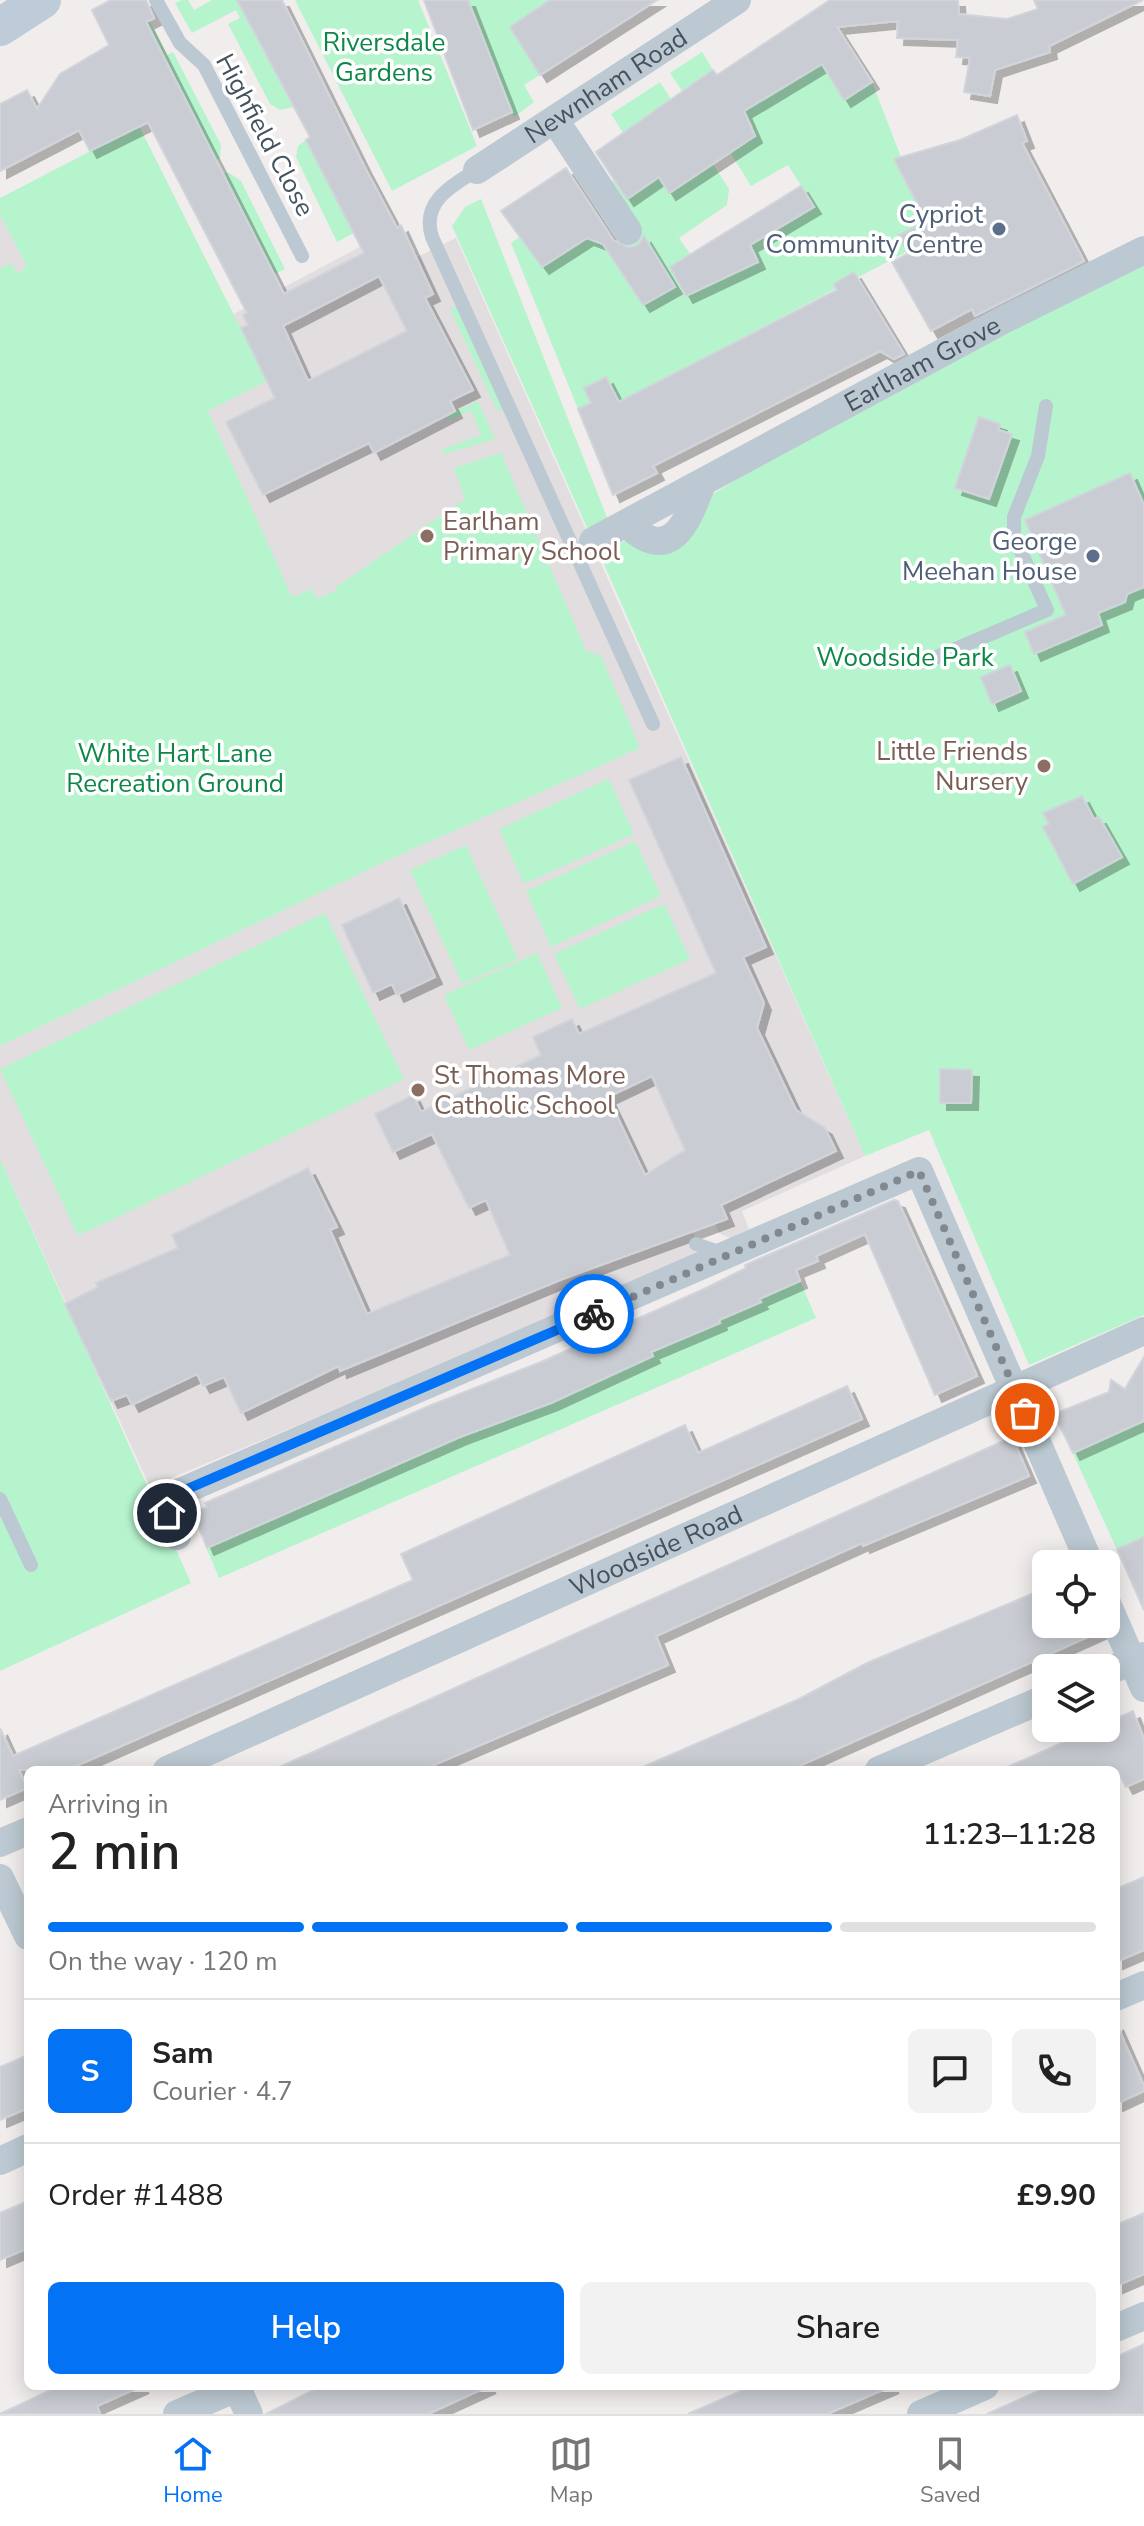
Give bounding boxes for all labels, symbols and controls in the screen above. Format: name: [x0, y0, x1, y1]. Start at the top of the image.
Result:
street label: Newnham Road: [518, 20, 694, 152]
park label: Riversdale Gardens: [323, 25, 445, 90]
street label: Highfield Close: [207, 48, 323, 222]
place label: Cypriot Community Centre: [765, 197, 984, 262]
marker: Cypriot Community Centre: [990, 220, 1008, 238]
street label: Earlham Grove: [838, 307, 1007, 420]
place label: Earlham Primary School: [443, 504, 620, 569]
place label: George Meehan House: [902, 524, 1077, 589]
marker: Earlham Primary School: [418, 527, 436, 545]
marker: George Meehan House: [1084, 547, 1102, 565]
park label: Woodside Park: [816, 640, 995, 675]
place label: Little Friends Nursery: [876, 734, 1029, 799]
park label: White Hart Lane Recreation Ground: [66, 736, 284, 801]
marker: Little Friends Nursery: [1035, 757, 1053, 775]
place label: St Thomas More Catholic School: [434, 1058, 625, 1123]
marker: St Thomas More Catholic School: [409, 1081, 427, 1099]
courier: [554, 1274, 634, 1354]
icon: bike: [572, 1292, 616, 1336]
pin: [991, 1379, 1059, 1447]
icon: bag: [1003, 1391, 1047, 1435]
pin: [133, 1479, 201, 1547]
icon: home: [145, 1491, 189, 1535]
street label: Woodside Road: [564, 1496, 748, 1604]
map controls: [1032, 1550, 1120, 1742]
button: locate: [1032, 1550, 1120, 1638]
button: layers: [1032, 1654, 1120, 1742]
text: Arriving in: [48, 1787, 169, 1822]
text: 11:23–11:28: [923, 1814, 1096, 1855]
text: 2 min: [48, 1816, 181, 1887]
text: On the way · 120 m: [48, 1944, 277, 1979]
button: chat: [908, 2029, 992, 2113]
button: phone: [1012, 2029, 1096, 2113]
text: Sam: [152, 2033, 214, 2074]
text: S: [81, 2051, 99, 2092]
text: Courier · 4.7: [152, 2074, 293, 2109]
text: Order #1488: [48, 2175, 223, 2216]
text: £9.90: [1017, 2175, 1096, 2216]
button: Help: [48, 2282, 564, 2374]
button: Share: [580, 2282, 1096, 2374]
tab: Home: [163, 2432, 223, 2510]
tab: Map: [549, 2432, 593, 2510]
tab: Saved: [920, 2432, 981, 2510]

